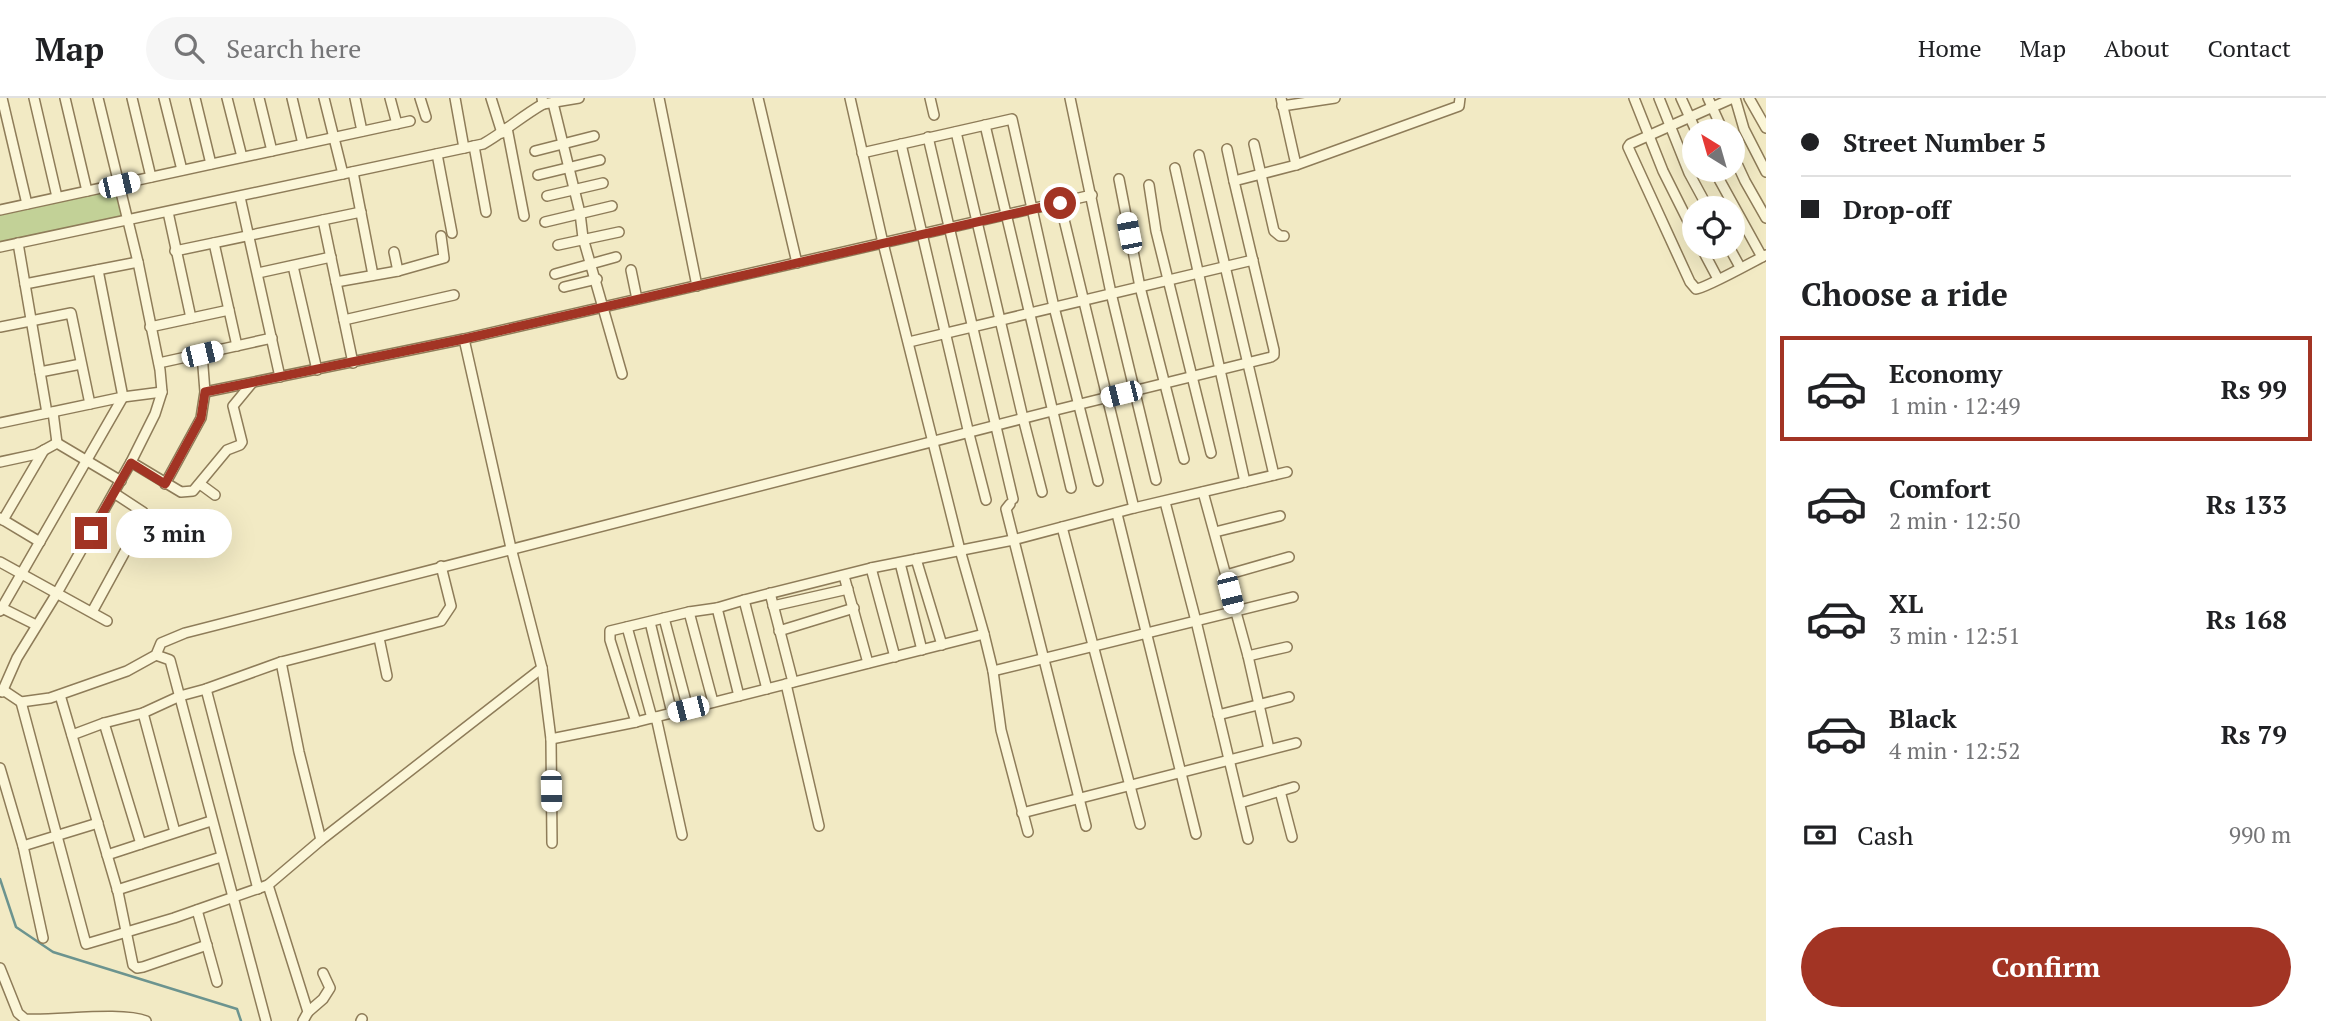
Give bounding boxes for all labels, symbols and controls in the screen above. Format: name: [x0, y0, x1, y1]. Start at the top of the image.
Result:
search box: [146, 17, 636, 80]
text: Map: [35, 27, 104, 70]
icon: search: [170, 29, 208, 67]
text: Search here: [226, 31, 361, 65]
text: Home: [1918, 32, 1982, 64]
text: Map: [2020, 32, 2066, 64]
text: About: [2104, 32, 2170, 64]
text: Contact: [2208, 32, 2291, 64]
north arrow: [1682, 119, 1745, 182]
map controls: [1682, 119, 1745, 259]
text: Street Number 5: [1843, 125, 2046, 159]
car: [97, 170, 142, 200]
route start: [1044, 187, 1076, 219]
text: Drop-off: [1843, 192, 1950, 226]
button: locate: [1682, 196, 1745, 259]
car: [1115, 210, 1144, 256]
text: Choose a ride: [1801, 273, 2008, 315]
car: [180, 339, 225, 369]
text: Economy: [1889, 356, 2002, 390]
icon: car: [1805, 357, 1868, 420]
text: Rs 99: [2221, 372, 2287, 406]
car: [1099, 379, 1144, 409]
text: 1 min · 12:49: [1889, 390, 2021, 421]
text: Comfort: [1889, 471, 1991, 505]
icon: car: [1805, 472, 1868, 535]
text: Rs 133: [2206, 487, 2287, 521]
text: 2 min · 12:50: [1889, 505, 2021, 536]
callout: 3 min: [116, 508, 231, 558]
route end: [75, 517, 107, 549]
text: 3 min: [143, 518, 205, 549]
car: [1215, 570, 1246, 616]
text: XL: [1889, 586, 1923, 620]
icon: car: [1805, 587, 1868, 650]
text: Rs 168: [2206, 602, 2287, 636]
text: 3 min · 12:51: [1889, 620, 2021, 651]
car: [666, 694, 711, 724]
text: Black: [1889, 701, 1957, 735]
icon: car: [1805, 702, 1868, 765]
text: Rs 79: [2221, 717, 2287, 751]
text: 4 min · 12:52: [1889, 735, 2021, 766]
car: [541, 770, 562, 812]
icon: cash: [1801, 816, 1839, 854]
text: Cash: [1857, 818, 1913, 852]
text: 990 m: [2229, 819, 2291, 850]
button: Confirm: [1801, 927, 2291, 1007]

